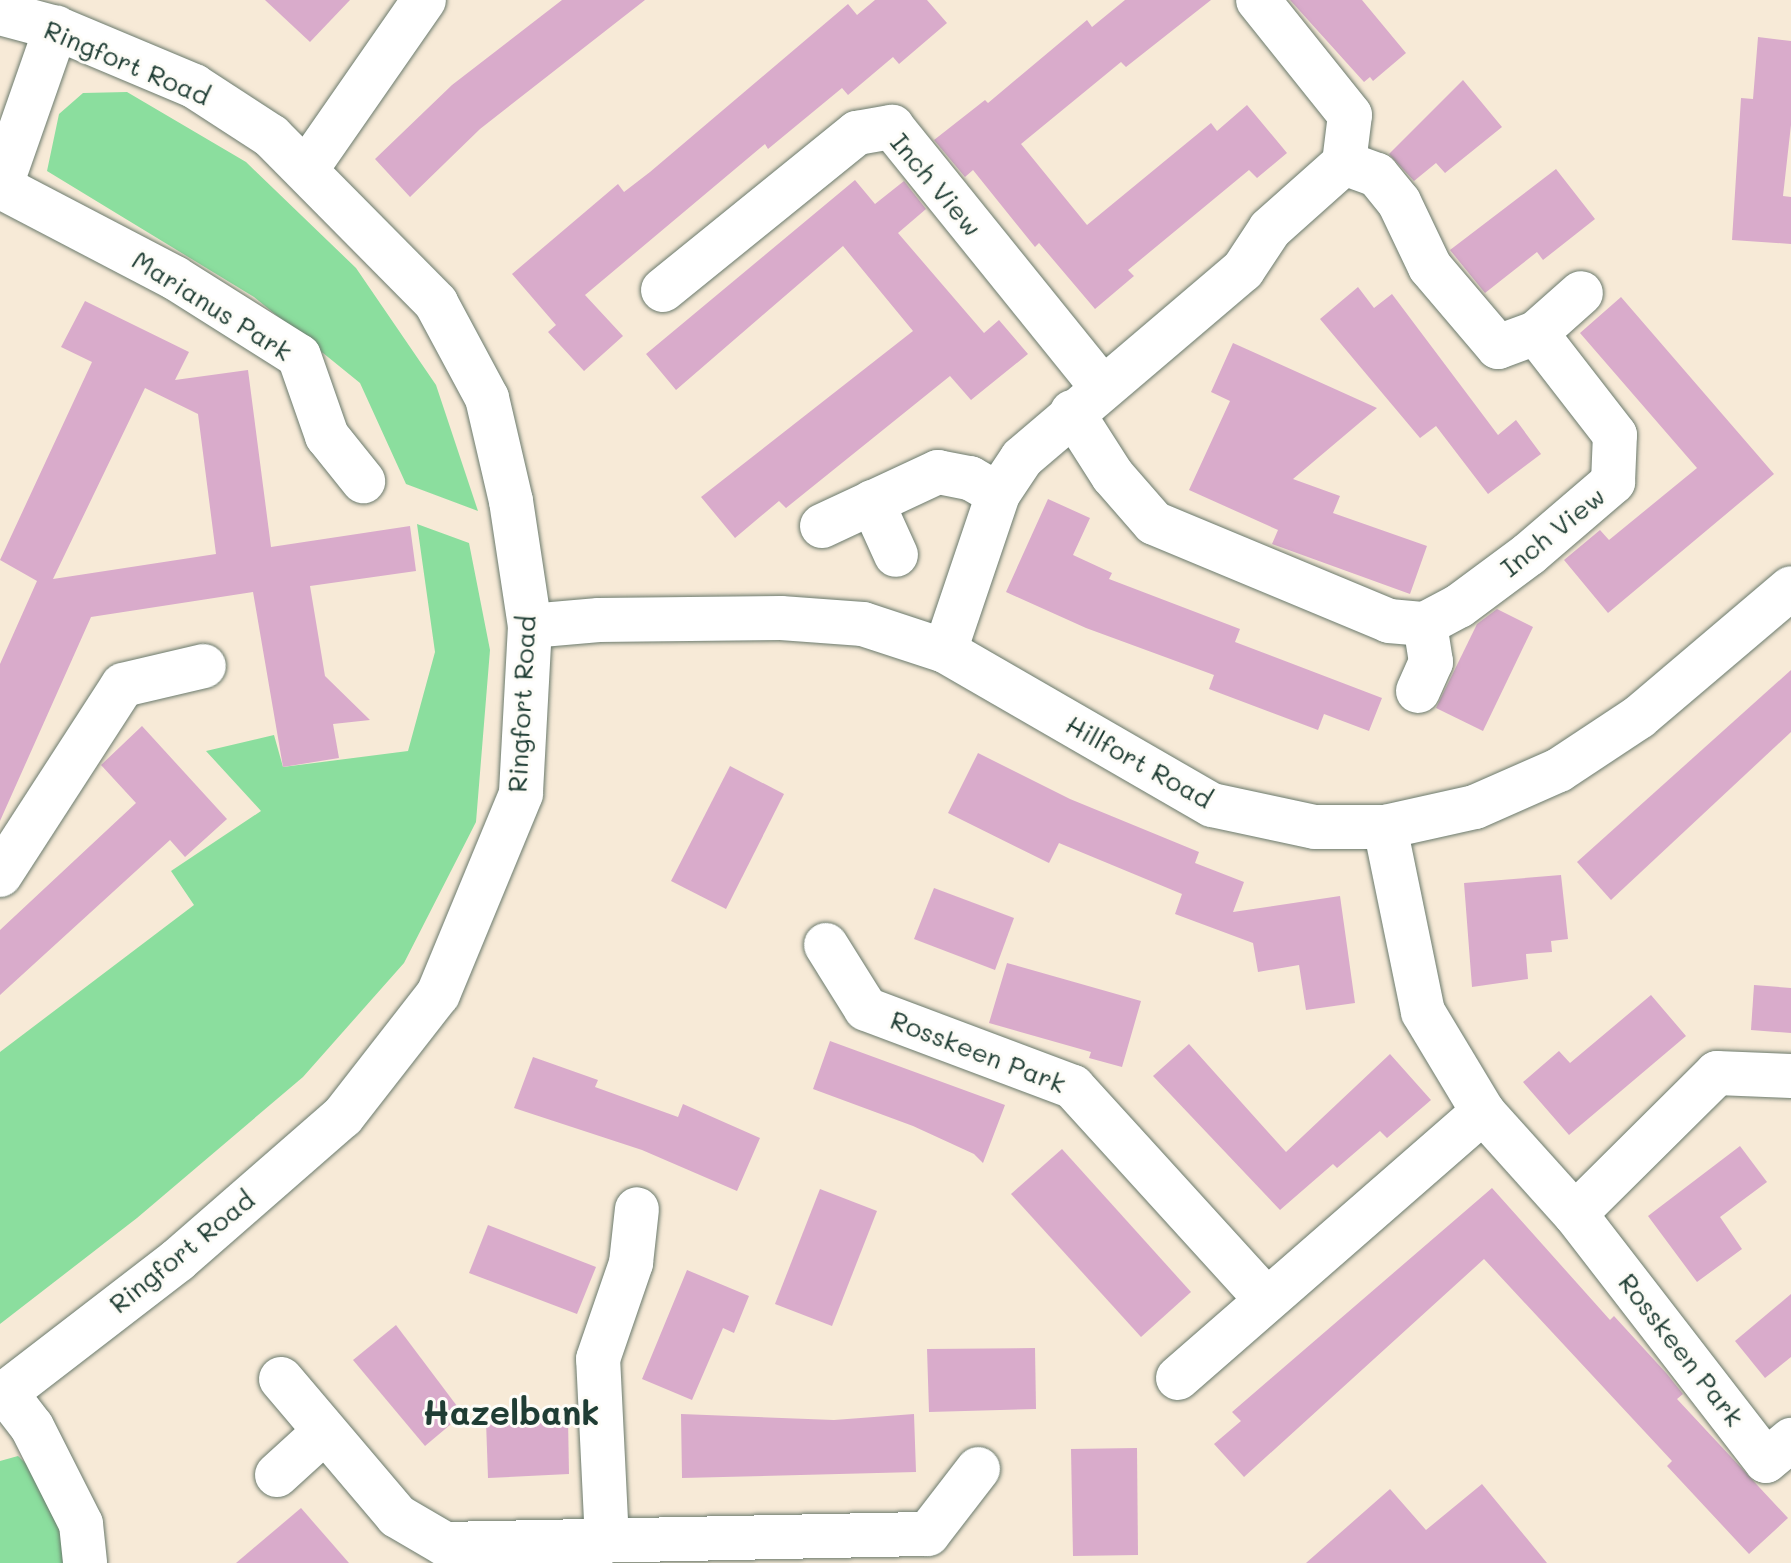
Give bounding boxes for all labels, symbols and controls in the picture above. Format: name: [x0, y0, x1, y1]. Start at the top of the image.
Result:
street label: Ringfort Road: [39, 14, 215, 112]
street label: Inch View: [884, 127, 988, 243]
street label: Marianus Park: [126, 244, 298, 368]
street label: Inch View: [1495, 481, 1611, 583]
street label: Ringfort Road: [502, 615, 542, 793]
street label: Hillfort Road: [1060, 709, 1218, 815]
street label: Rosskeen Park: [886, 1004, 1070, 1100]
street label: Ringfort Road: [103, 1184, 261, 1320]
street label: Rosskeen Park: [1612, 1267, 1750, 1433]
district label: Hazelbank: [422, 1392, 600, 1432]

